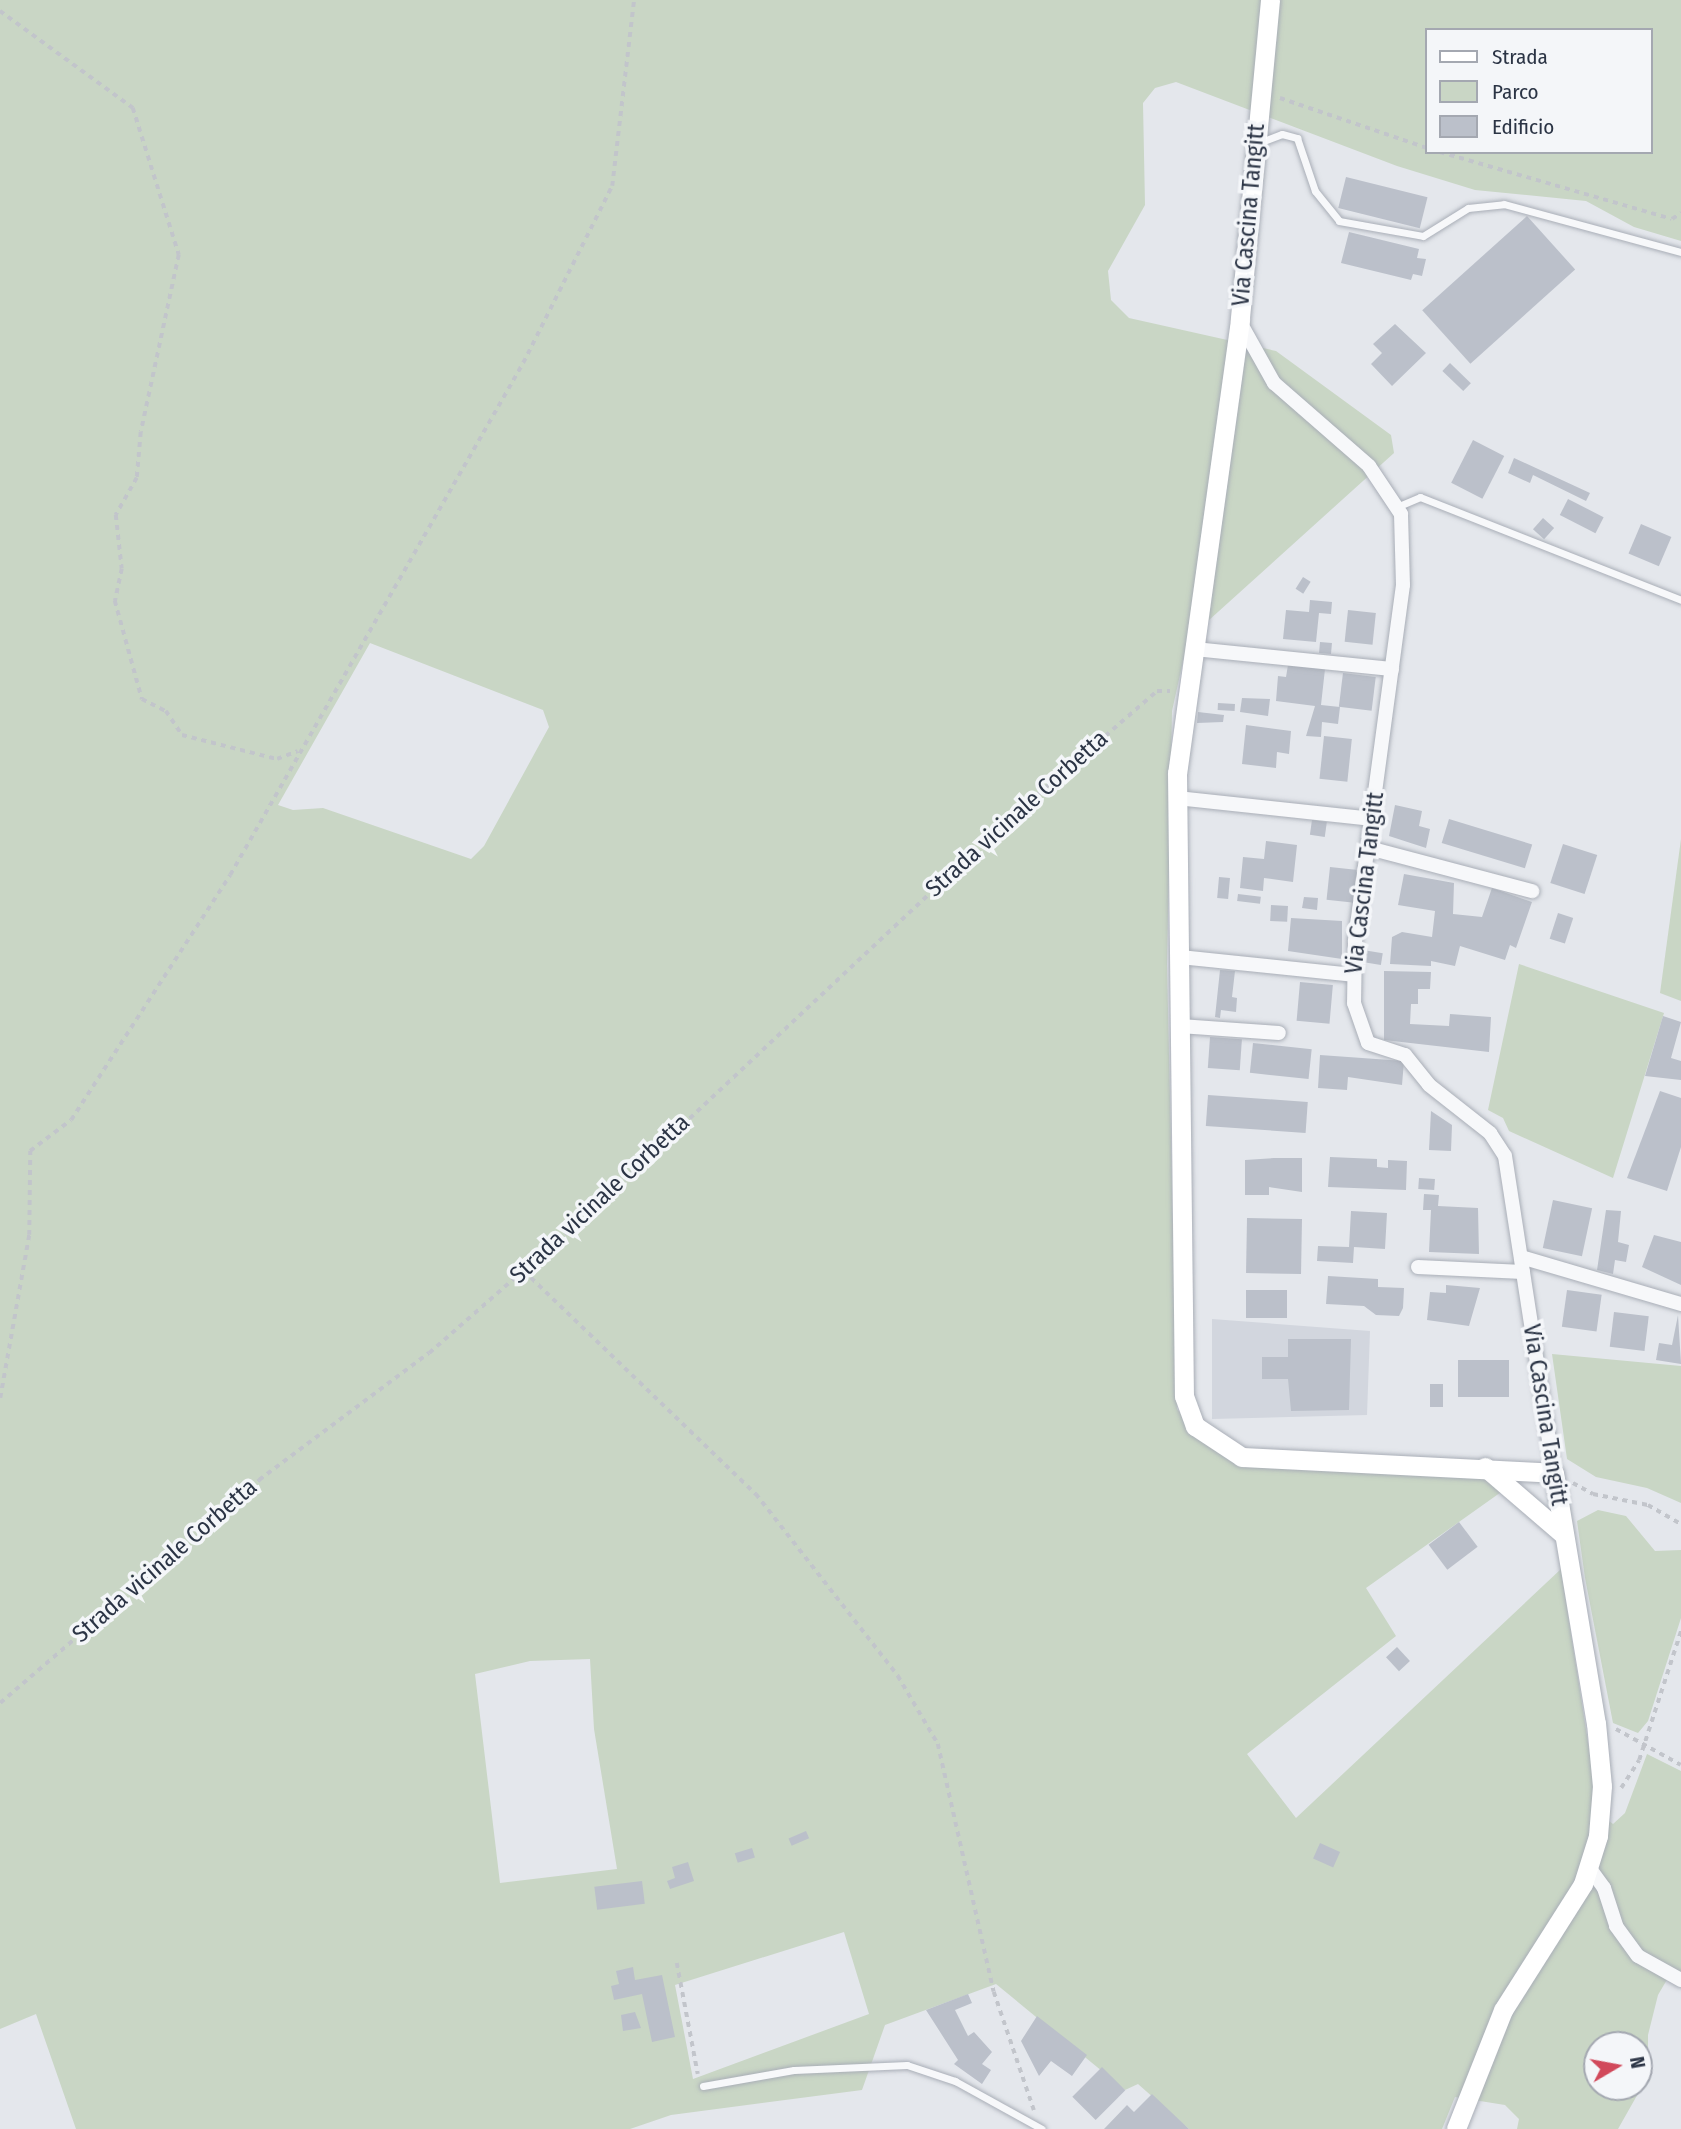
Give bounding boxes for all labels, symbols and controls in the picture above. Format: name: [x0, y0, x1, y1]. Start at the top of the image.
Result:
legend: [1426, 28, 1653, 154]
text: Strada: [1492, 44, 1548, 70]
text: Parco: [1492, 79, 1539, 105]
text: Edificio: [1492, 114, 1554, 140]
street label: Via Cascina Tangitt: [1227, 123, 1271, 307]
street label: Strada vicinale Corbetta: [920, 725, 1114, 903]
street label: Via Cascina Tangitt: [1340, 790, 1390, 976]
street label: Strada vicinale Corbetta: [504, 1108, 696, 1290]
street label: Via Cascina Tangitt: [1516, 1322, 1574, 1508]
street label: Strada vicinale Corbetta: [67, 1473, 263, 1649]
north arrow: [1583, 2031, 1653, 2101]
text: N: [1625, 2055, 1650, 2070]

